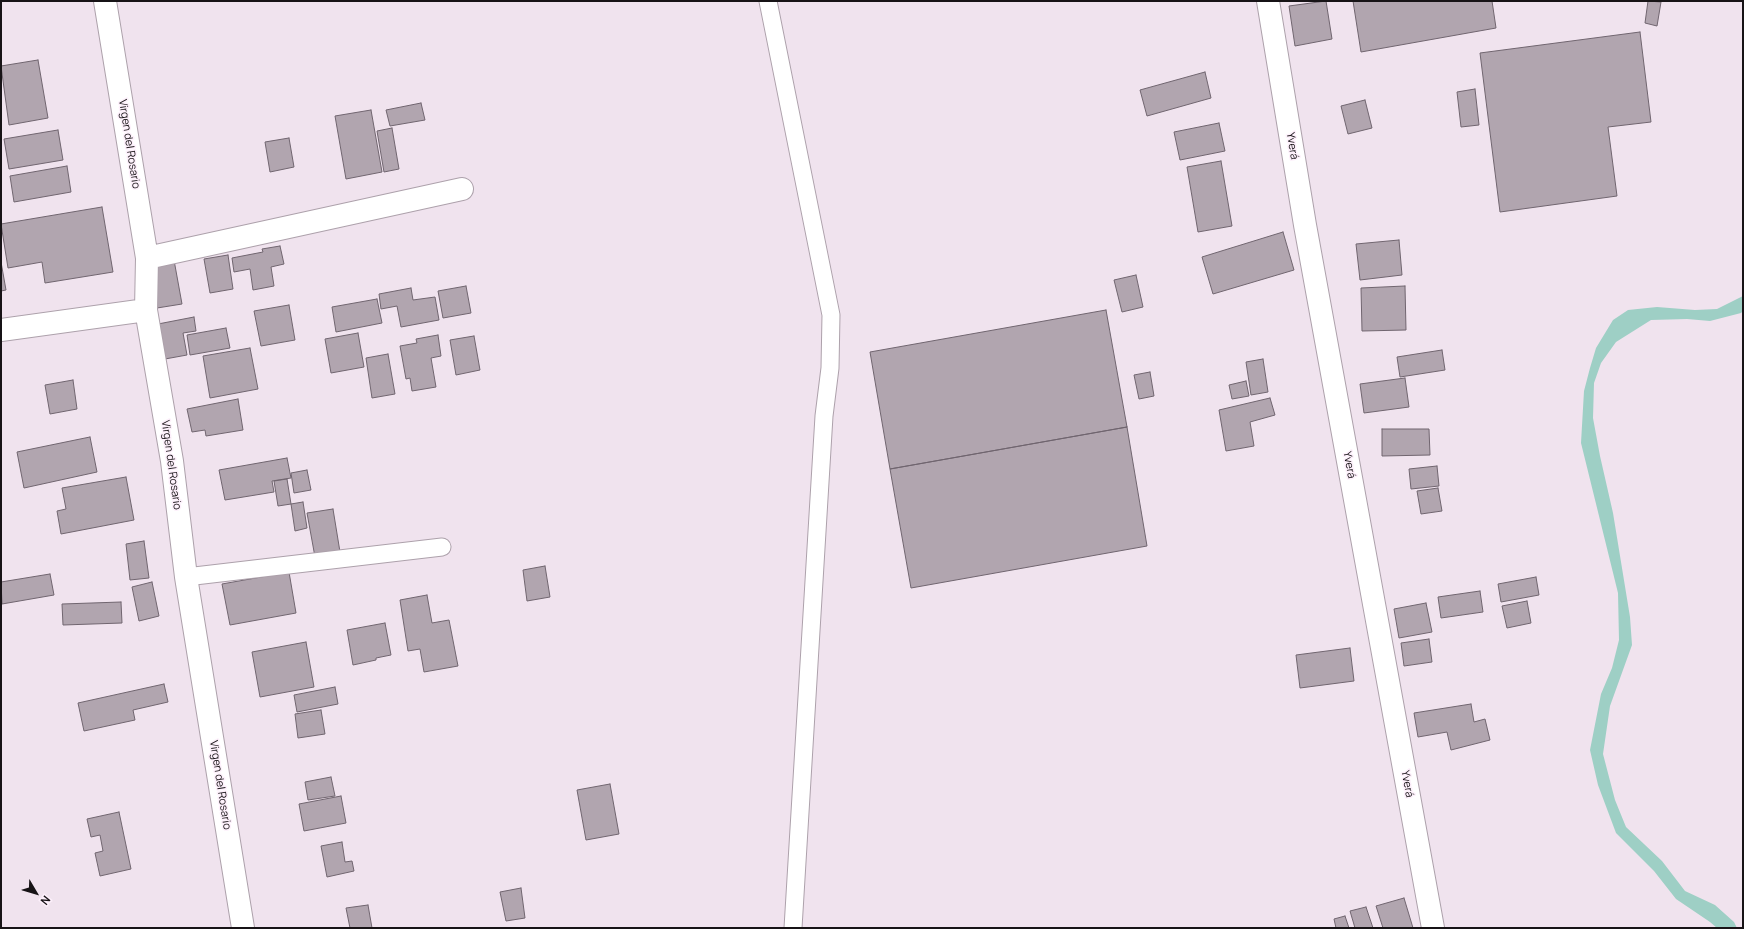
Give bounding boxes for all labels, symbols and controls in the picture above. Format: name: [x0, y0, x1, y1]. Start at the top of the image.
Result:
street label: Virgen del Rosario: [115, 98, 143, 190]
street label: Yverá: [1283, 131, 1301, 161]
street label: Virgen del Rosario: [158, 419, 184, 511]
street label: Yverá: [1340, 450, 1358, 480]
street label: Virgen del Rosario: [206, 739, 234, 831]
street label: Yverá: [1398, 769, 1416, 799]
north arrow: [16, 873, 56, 913]
text: N: [38, 893, 54, 908]

